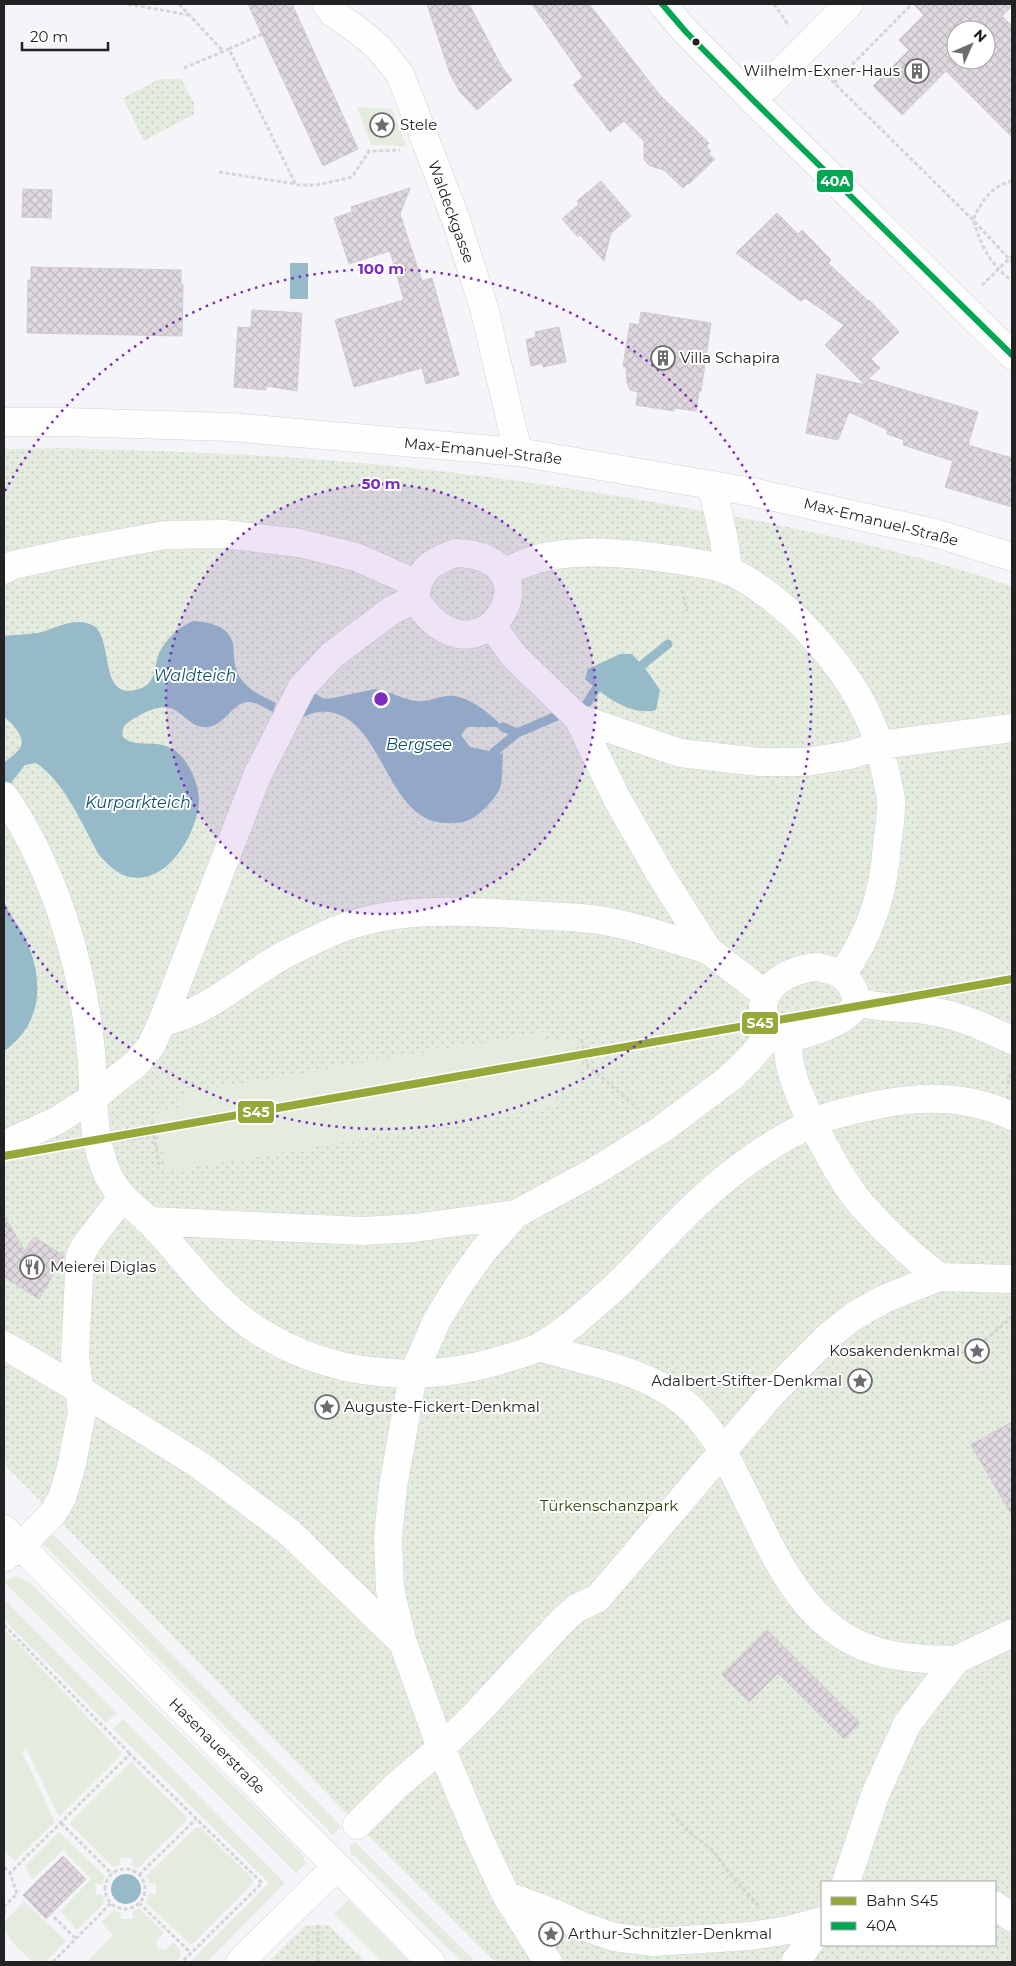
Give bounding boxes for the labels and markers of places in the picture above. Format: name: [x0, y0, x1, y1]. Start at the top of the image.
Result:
unlabelled marker: [691, 37, 701, 47]
building icon: Wilhelm-Exner-Haus: [904, 58, 930, 84]
place label: Wilhelm-Exner-Haus: [744, 61, 900, 80]
place icon: Stele: [369, 112, 395, 138]
place label: Stele: [400, 115, 437, 134]
building icon: Villa Schapira: [650, 345, 676, 371]
place label: Villa Schapira: [680, 348, 780, 367]
centre of rings: [372, 690, 390, 708]
restaurant icon: Meierei Diglas: [19, 1254, 45, 1280]
place label: Meierei Diglas: [50, 1257, 156, 1276]
place icon: Kosakendenkmal: [964, 1338, 990, 1364]
place label: Kosakendenkmal: [829, 1341, 960, 1360]
place icon: Adalbert-Stifter-Denkmal: [847, 1368, 873, 1394]
place label: Adalbert-Stifter-Denkmal: [651, 1371, 842, 1390]
place icon: Auguste-Fickert-Denkmal: [314, 1394, 340, 1420]
place label: Auguste-Fickert-Denkmal: [344, 1397, 540, 1416]
place icon: Arthur-Schnitzler-Denkmal: [538, 1921, 564, 1947]
place label: Arthur-Schnitzler-Denkmal: [568, 1924, 772, 1943]

